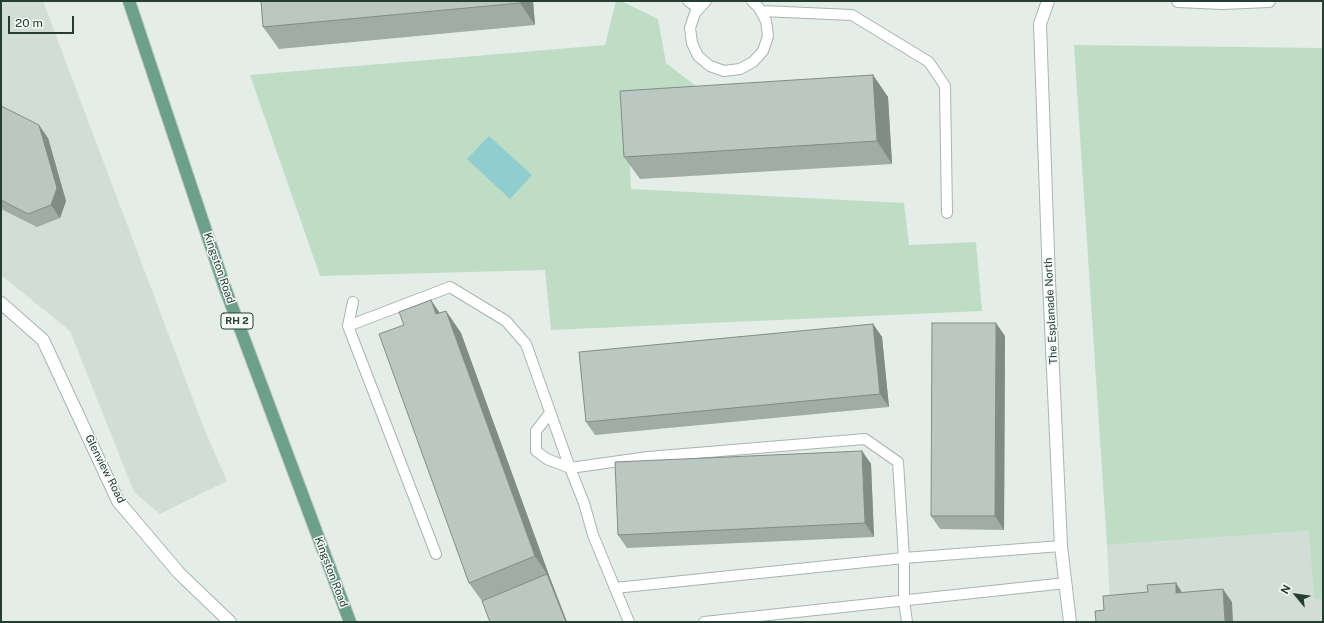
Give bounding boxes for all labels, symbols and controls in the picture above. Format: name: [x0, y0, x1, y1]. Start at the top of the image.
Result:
scale bar: [10, 8, 76, 34]
text: 20 m: [15, 16, 43, 30]
street label: Kingston Road: [201, 231, 237, 305]
street label: The Esplanade North: [1042, 257, 1060, 365]
road number: RH 2: [221, 313, 253, 329]
street label: Glenview Road: [82, 432, 128, 506]
street label: Kingston Road: [312, 535, 350, 609]
north arrow: [1276, 575, 1316, 615]
text: N: [1278, 583, 1293, 596]

